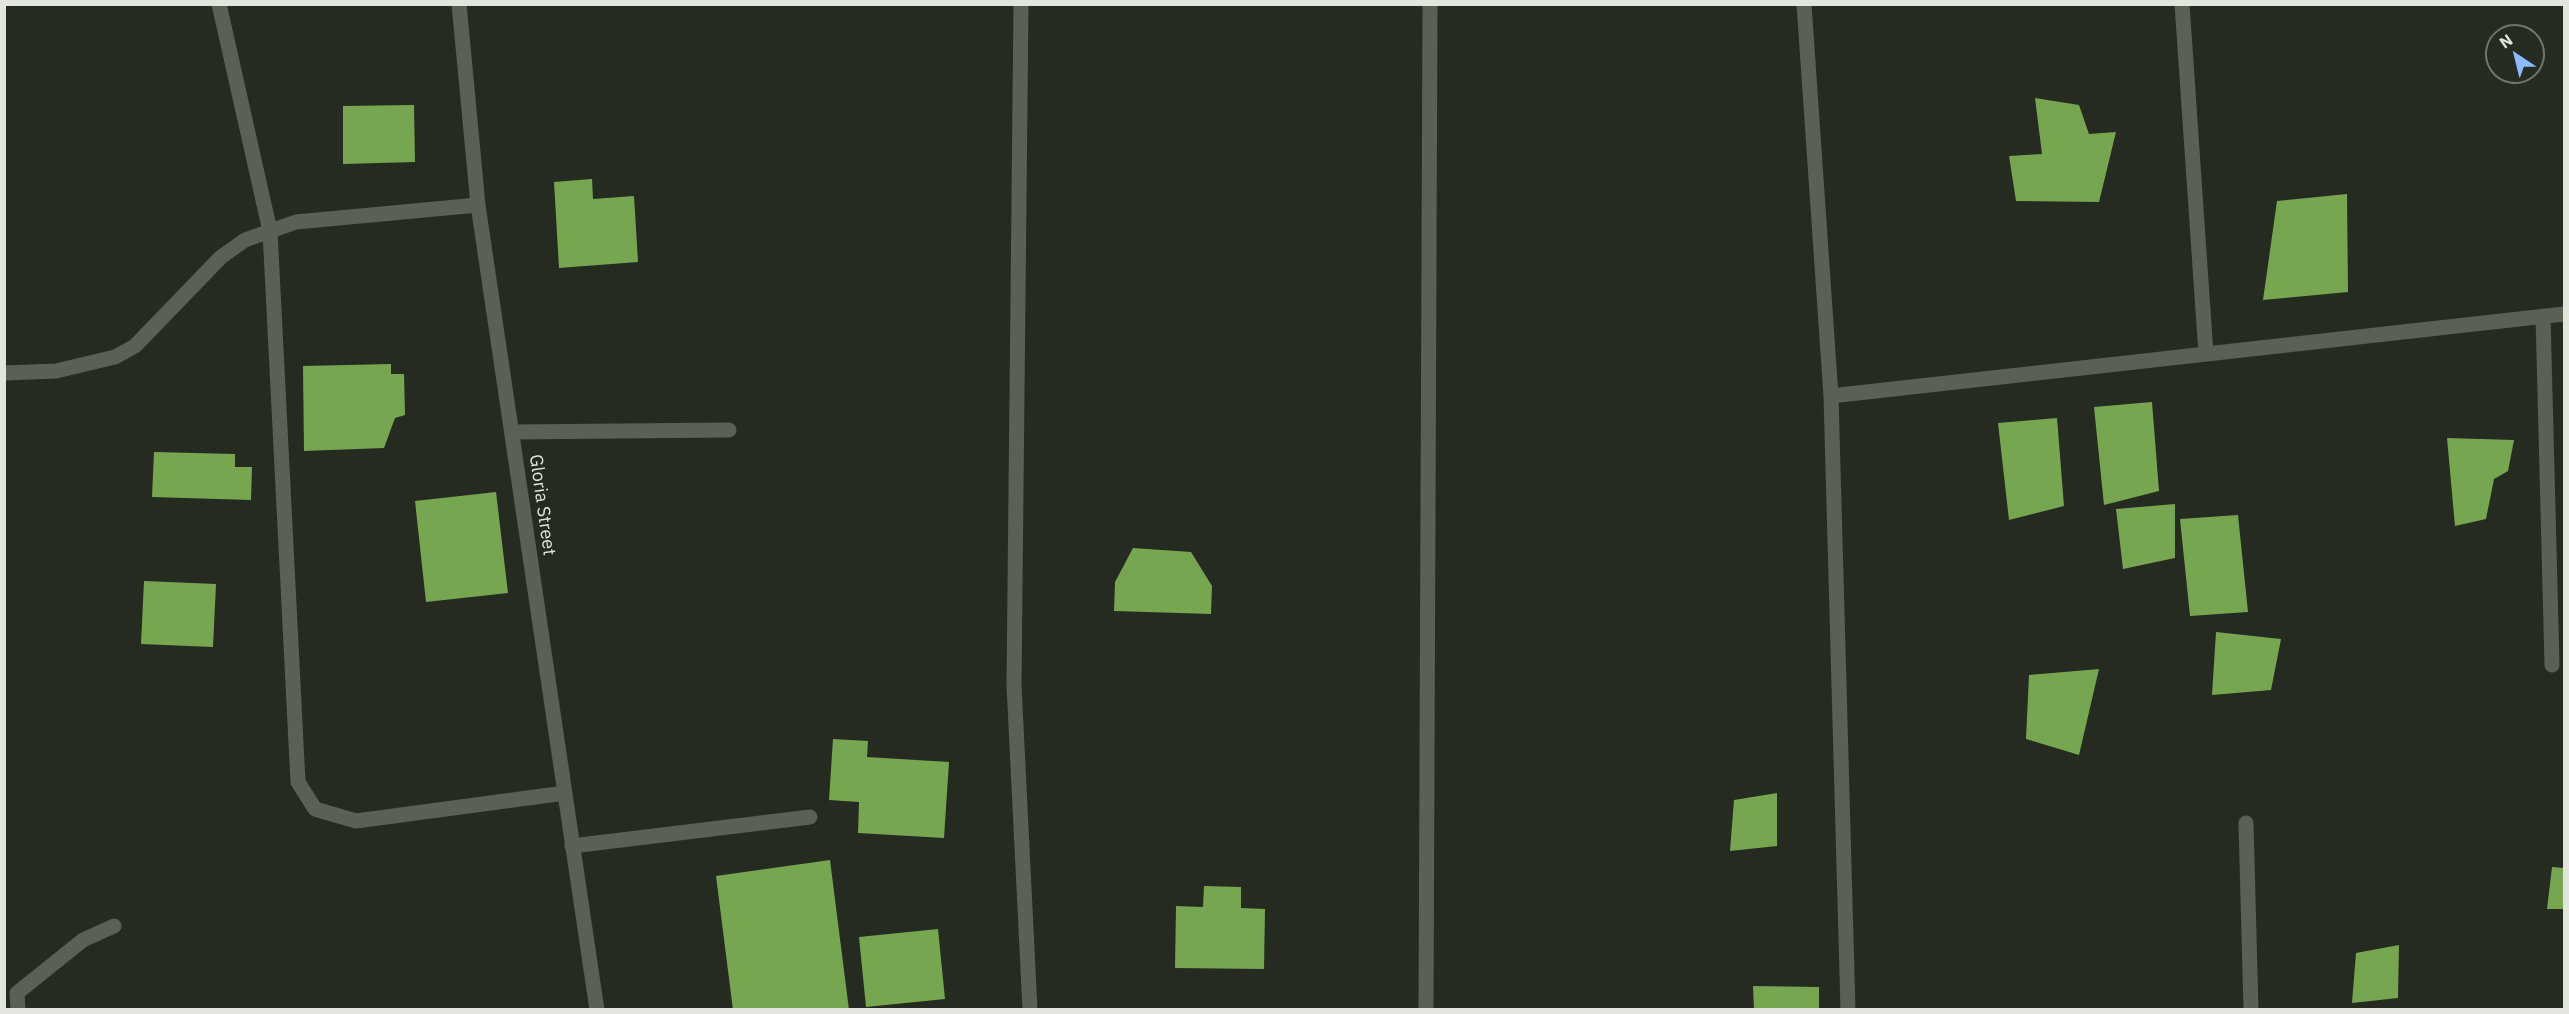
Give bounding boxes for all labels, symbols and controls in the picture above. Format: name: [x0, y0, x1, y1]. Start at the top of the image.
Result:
north arrow: [2485, 24, 2545, 84]
text: N: [2495, 29, 2516, 52]
street label: Gloria Street: [524, 453, 560, 557]

